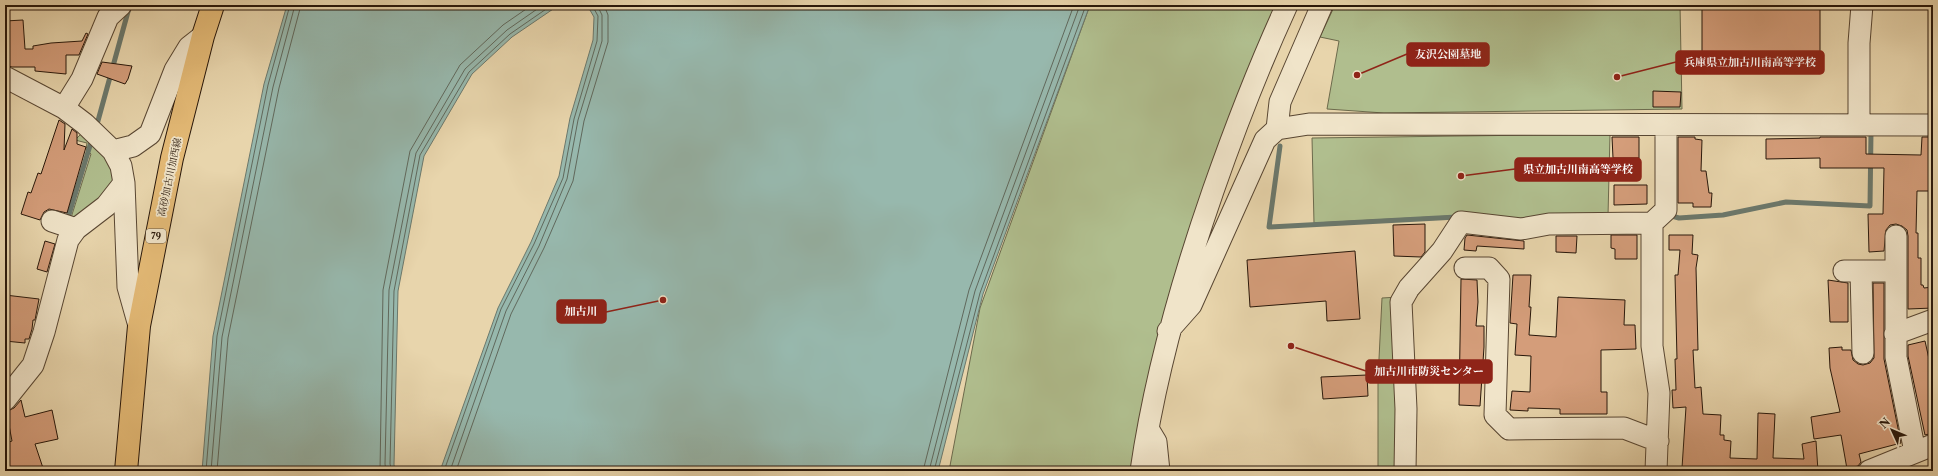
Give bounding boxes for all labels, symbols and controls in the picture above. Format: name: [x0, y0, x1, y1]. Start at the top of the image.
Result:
callout: 友沢公園墓地: [1407, 43, 1489, 66]
text: 友沢公園墓地: [1415, 47, 1482, 61]
callout: 兵庫県立加古川南高等学校: [1676, 51, 1824, 74]
text: 兵庫県立加古川南高等学校: [1684, 55, 1816, 69]
street label: 高砂加古川加西線: [155, 137, 184, 218]
callout: 県立加古川南高等学校: [1515, 158, 1641, 181]
text: 県立加古川南高等学校: [1523, 162, 1633, 176]
road number: 79: [146, 229, 166, 243]
callout: 加古川: [557, 300, 606, 323]
text: 加古川: [565, 304, 598, 318]
callout: 加古川市防災センター: [1366, 360, 1492, 383]
text: 加古川市防災センター: [1374, 364, 1484, 378]
north arrow: [1872, 410, 1912, 450]
text: N: [1876, 414, 1893, 431]

